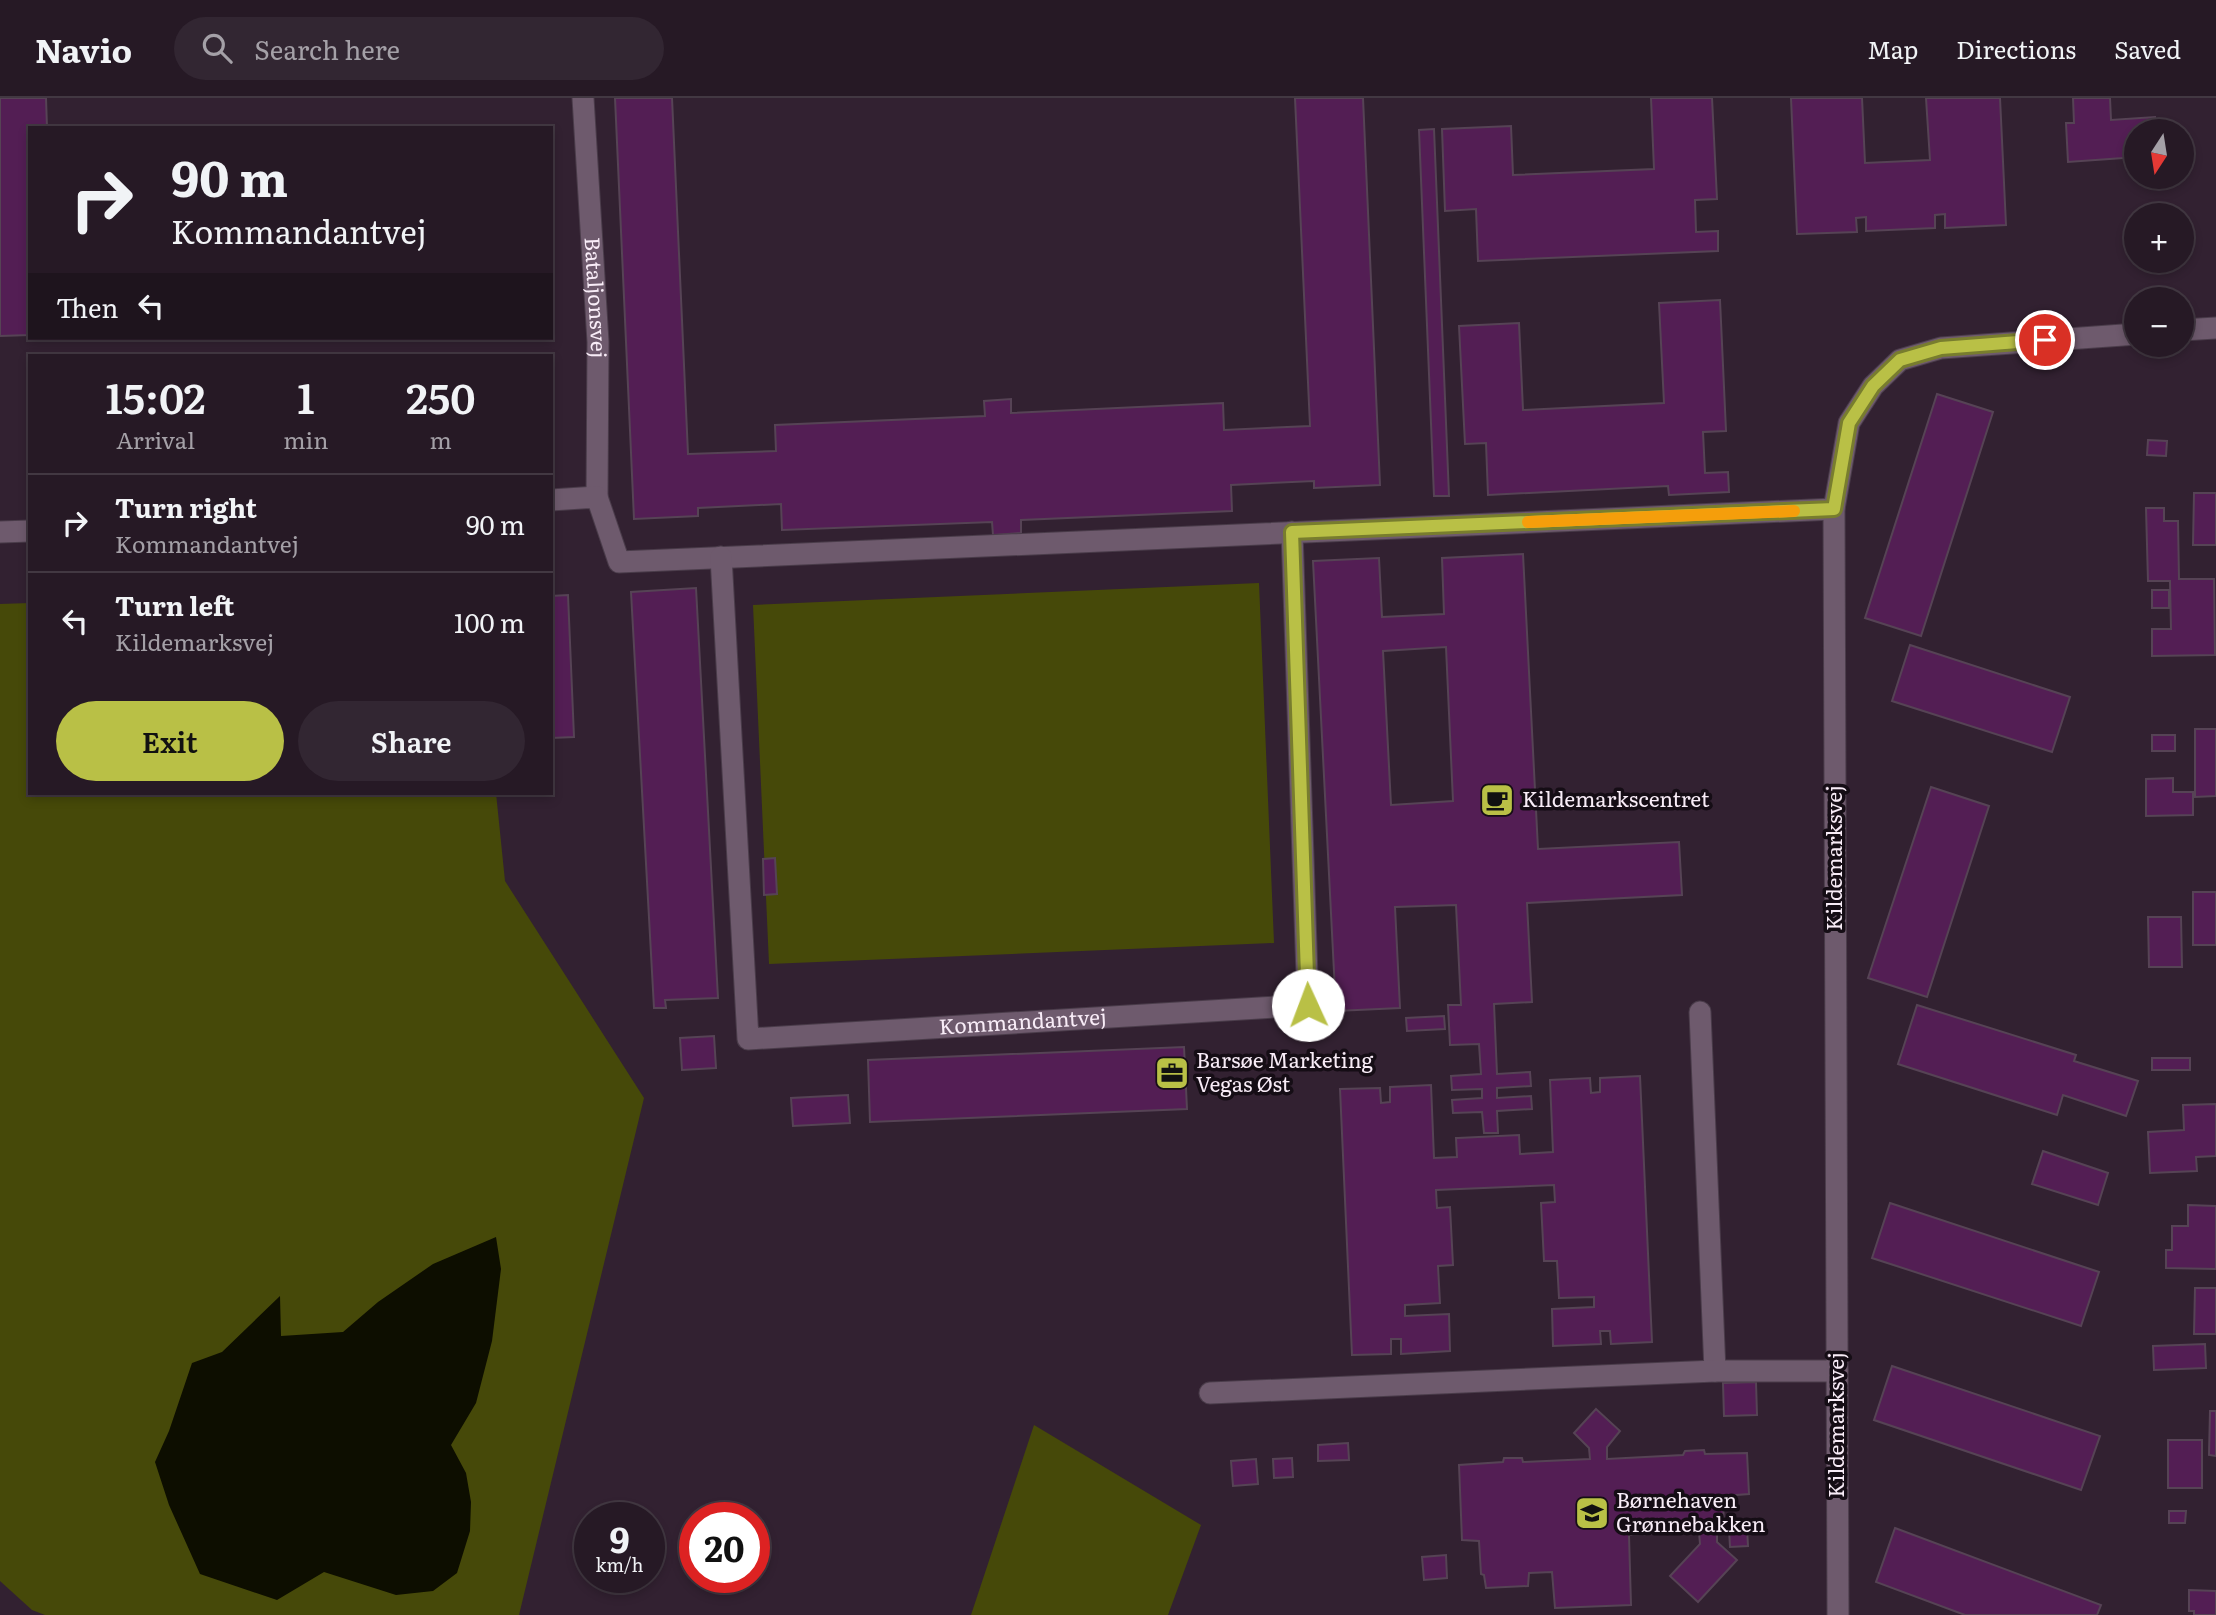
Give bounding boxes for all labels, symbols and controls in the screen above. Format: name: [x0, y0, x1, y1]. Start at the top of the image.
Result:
search box: [174, 17, 664, 80]
text: Navio: [35, 24, 132, 73]
icon: search: [198, 29, 236, 67]
text: Search here: [254, 29, 400, 68]
text: Map: [1867, 31, 1918, 66]
text: Directions: [1956, 31, 2076, 66]
text: Saved: [2114, 31, 2181, 66]
north arrow: [2124, 119, 2194, 189]
map controls: [2124, 119, 2194, 357]
text: 90 m: [171, 139, 288, 212]
icon: right: [56, 154, 147, 245]
button: +: [2124, 203, 2194, 273]
text: Kommandantvej: [171, 206, 427, 254]
street label: Bataljonsvej: [579, 236, 616, 358]
text: Then: [56, 287, 118, 326]
icon: left: [132, 287, 170, 325]
button: −: [2124, 287, 2194, 357]
pin: [2015, 310, 2075, 370]
icon: arrive: [2026, 321, 2064, 359]
text: 15:02: [106, 365, 206, 427]
text: 1: [297, 365, 314, 427]
text: 250: [406, 365, 475, 427]
text: Arrival: [116, 422, 195, 456]
text: min: [283, 422, 328, 456]
text: m: [430, 422, 452, 456]
text: Turn right: [115, 487, 257, 526]
icon: right: [56, 504, 94, 542]
text: 90 m: [466, 504, 525, 543]
text: Kommandantvej: [115, 526, 299, 560]
text: Turn left: [115, 585, 234, 624]
icon: left: [56, 602, 94, 640]
text: 100 m: [454, 602, 525, 641]
text: Kildemarksvej: [115, 624, 274, 658]
button: Exit: [56, 701, 284, 781]
button: Share: [298, 701, 525, 781]
cafe icon: Kildemarkscentret: [1478, 781, 1516, 819]
place label: Kildemarkscentret: [1522, 782, 1710, 813]
street label: Kildemarksvej: [1817, 785, 1848, 931]
position arrow: [1271, 968, 1345, 1042]
street label: Kommandantvej: [938, 999, 1107, 1040]
place label: Barsøe Marketing Vegas Øst: [1196, 1043, 1374, 1098]
office icon: Barsøe Marketing Vegas Øst: [1153, 1054, 1191, 1092]
street label: Kildemarksvej: [1819, 1352, 1850, 1498]
place label: Børnehaven Grønnebakken: [1616, 1483, 1765, 1538]
school or university icon: Børnehaven Grønnebakken: [1573, 1494, 1611, 1532]
speed limit sign: 20: [679, 1502, 770, 1593]
text: 9: [609, 1512, 630, 1564]
text: km/h: [596, 1551, 643, 1578]

